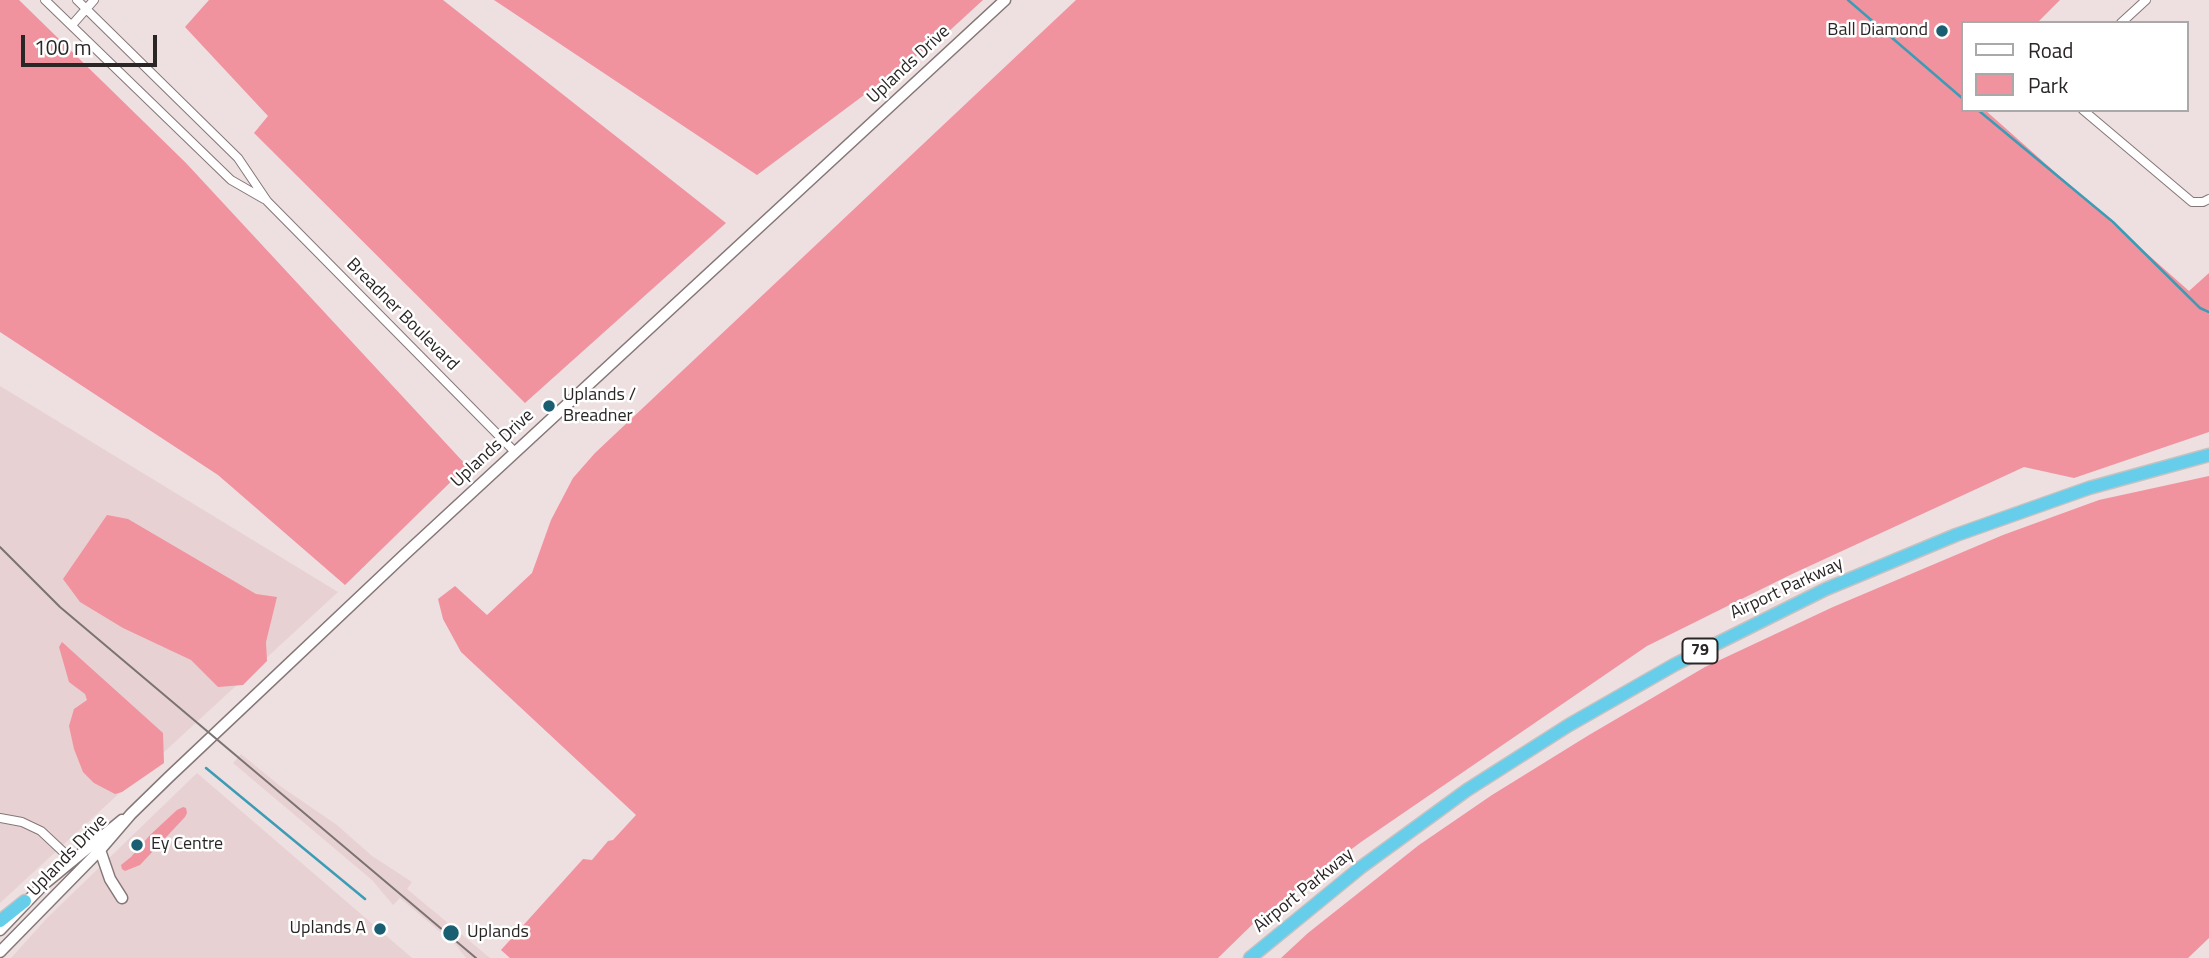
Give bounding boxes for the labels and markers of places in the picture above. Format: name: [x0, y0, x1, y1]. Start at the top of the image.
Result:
place label: Ball Diamond: [1827, 20, 1928, 42]
marker: Ball Diamond: [1934, 23, 1950, 39]
place label: Uplands / Breadner: [563, 385, 636, 428]
marker: Uplands / Breadner: [541, 398, 557, 414]
place label: Ey Centre: [151, 834, 223, 856]
marker: Ey Centre: [129, 837, 145, 853]
place label: Uplands A: [290, 918, 366, 940]
marker: Uplands A: [372, 921, 388, 937]
place label: Uplands: [467, 922, 529, 944]
marker: Uplands: [441, 923, 461, 943]

